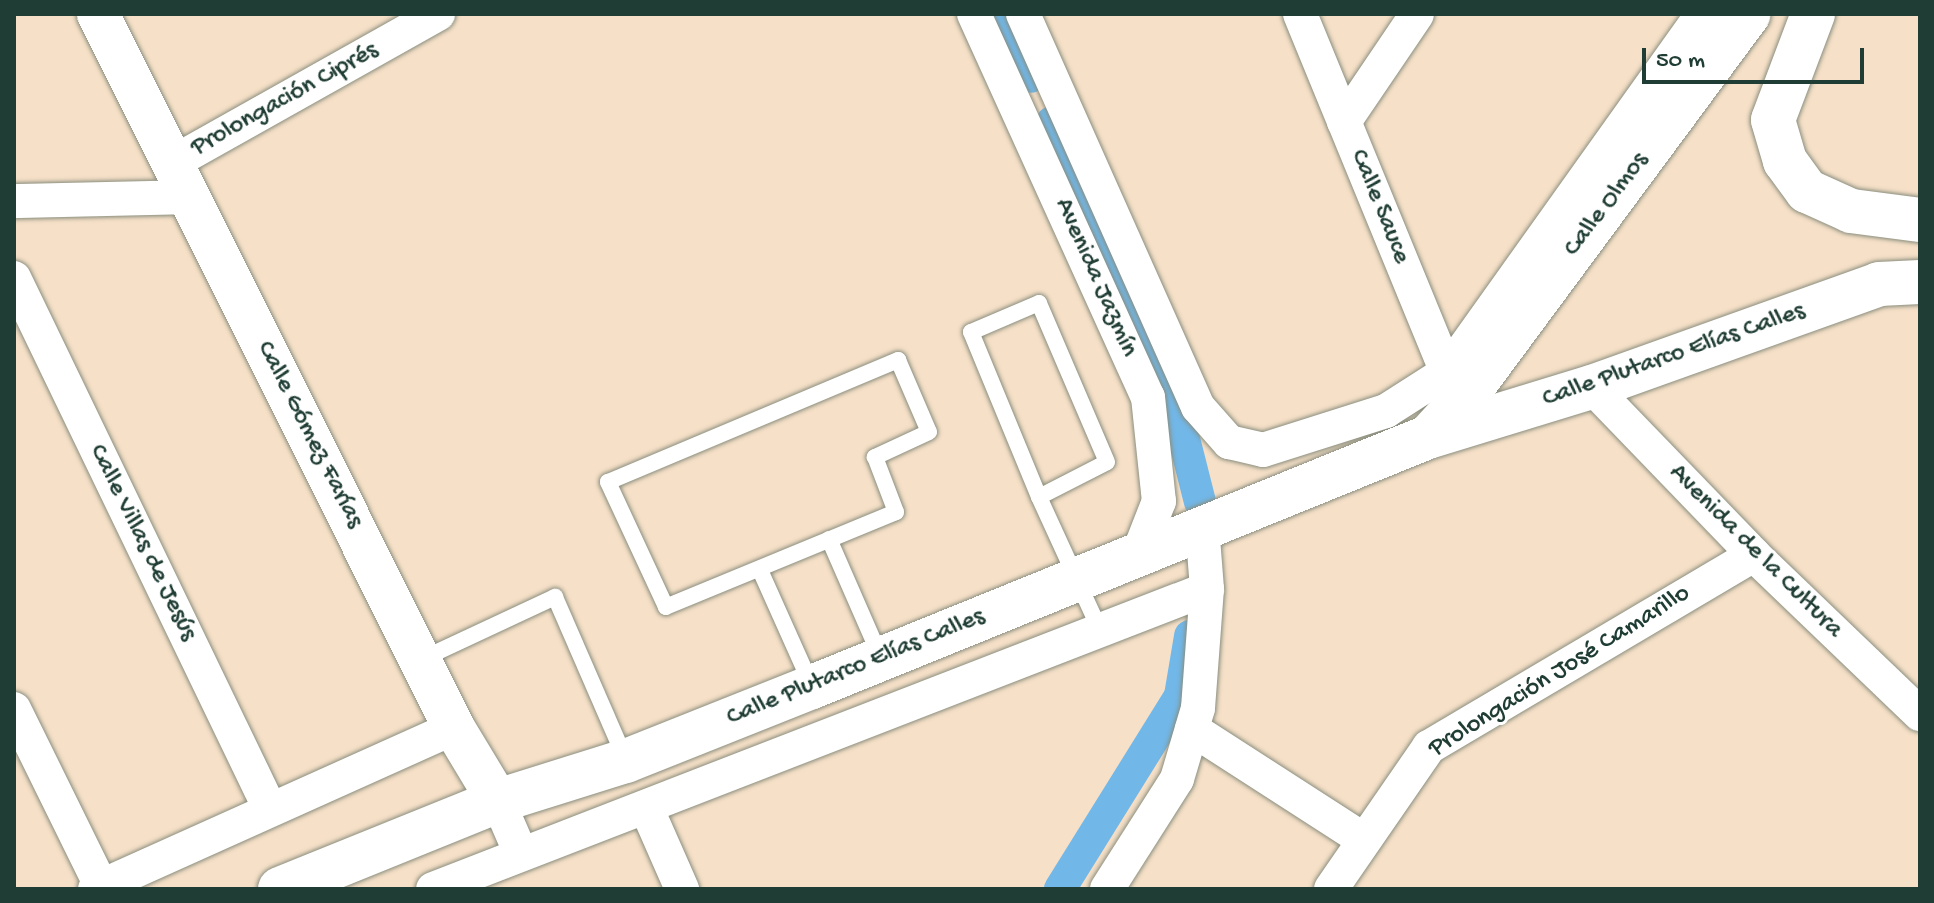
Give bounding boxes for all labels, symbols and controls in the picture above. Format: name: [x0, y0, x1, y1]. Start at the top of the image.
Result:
scale bar: [1646, 32, 1868, 82]
street label: Prolongación Ciprés: [186, 36, 384, 164]
text: 50 m: [1656, 47, 1705, 76]
street label: Calle Sauce: [1342, 145, 1416, 269]
street label: Calle Olmos: [1558, 147, 1656, 263]
street label: Avenida Jazmín: [1046, 194, 1144, 362]
street label: Calle Plutarco Elías Calles: [1539, 296, 1809, 416]
street label: Calle Gómez Farías: [248, 336, 370, 534]
street label: Calle Villas de Jesús: [81, 440, 203, 646]
street label: Avenida de la Cultura: [1661, 458, 1849, 646]
street label: Prolongación José Camarillo: [1424, 579, 1696, 765]
street label: Calle Plutarco Elías Calles: [723, 602, 989, 734]

